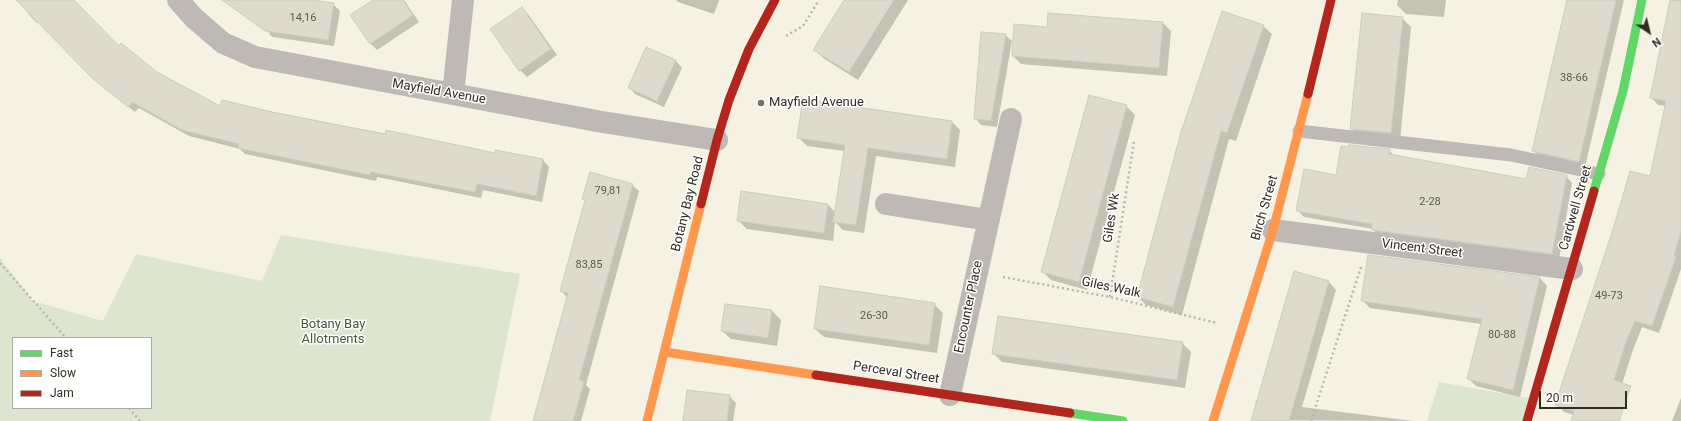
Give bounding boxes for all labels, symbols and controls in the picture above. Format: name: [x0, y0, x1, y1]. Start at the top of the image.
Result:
house number: 14,16: [290, 11, 316, 25]
north arrow: [1629, 12, 1669, 52]
text: N: [1649, 35, 1663, 50]
house number: 38-66: [1560, 71, 1588, 85]
street label: Mayfield Avenue: [391, 76, 487, 108]
place label: Mayfield Avenue: [769, 95, 864, 111]
marker: Mayfield Avenue: [756, 98, 766, 108]
street label: Botany Bay Road: [669, 155, 707, 253]
street label: Cardwell Street: [1556, 164, 1596, 252]
street label: Birch Street: [1248, 174, 1282, 242]
house number: 79,81: [595, 184, 621, 198]
street label: Giles Wk: [1100, 192, 1124, 244]
house number: 2-28: [1419, 195, 1441, 209]
street label: Vincent Street: [1381, 236, 1463, 262]
house number: 83,85: [576, 258, 602, 272]
street label: Encounter Place: [952, 259, 986, 355]
street label: Giles Walk: [1080, 274, 1142, 302]
house number: 49-73: [1595, 289, 1623, 303]
house number: 26-30: [860, 309, 888, 323]
park label: Botany Bay Allotments: [301, 317, 365, 348]
house number: 80-88: [1488, 328, 1516, 342]
legend: [12, 337, 152, 409]
text: Fast: [50, 346, 73, 360]
street label: Perceval Street: [852, 359, 940, 387]
text: Slow: [50, 366, 76, 380]
scale bar: [1541, 383, 1629, 409]
text: Jam: [50, 386, 74, 400]
text: 20 m: [1546, 391, 1573, 405]

